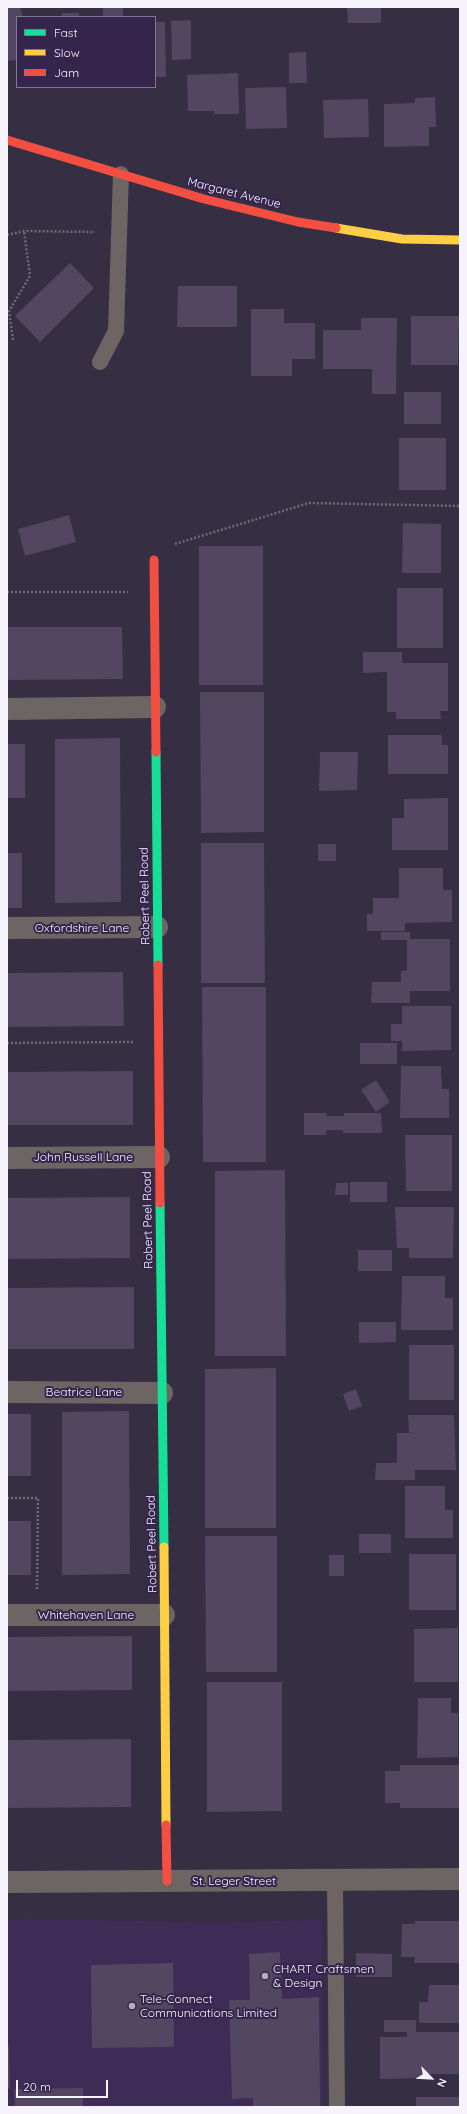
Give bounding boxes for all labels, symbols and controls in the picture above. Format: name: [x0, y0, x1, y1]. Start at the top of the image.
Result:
legend: [16, 16, 156, 88]
text: Fast: [54, 25, 78, 40]
text: Slow: [54, 45, 80, 60]
text: Jam: [54, 65, 79, 80]
street label: Margaret Avenue: [186, 174, 282, 212]
street label: Robert Peel Road: [137, 847, 153, 945]
street label: Oxfordshire Lane: [35, 921, 129, 935]
street label: John Russell Lane: [33, 1150, 133, 1164]
street label: Robert Peel Road: [140, 1171, 156, 1269]
street label: Beatrice Lane: [46, 1385, 122, 1399]
street label: Robert Peel Road: [144, 1495, 160, 1593]
street label: Whitehaven Lane: [38, 1608, 134, 1622]
street label: St. Leger Street: [192, 1874, 276, 1888]
place label: CHART Craftsmen & Design: [273, 1962, 374, 1990]
marker: CHART Craftsmen & Design: [260, 1971, 270, 1981]
place label: Tele-Connect Communications Limited: [140, 1992, 277, 2020]
marker: Tele-Connect Communications Limited: [127, 2001, 137, 2011]
north arrow: [411, 2058, 451, 2098]
scale bar: [18, 2072, 110, 2098]
text: N: [434, 2076, 450, 2089]
text: 20 m: [23, 2079, 51, 2094]

